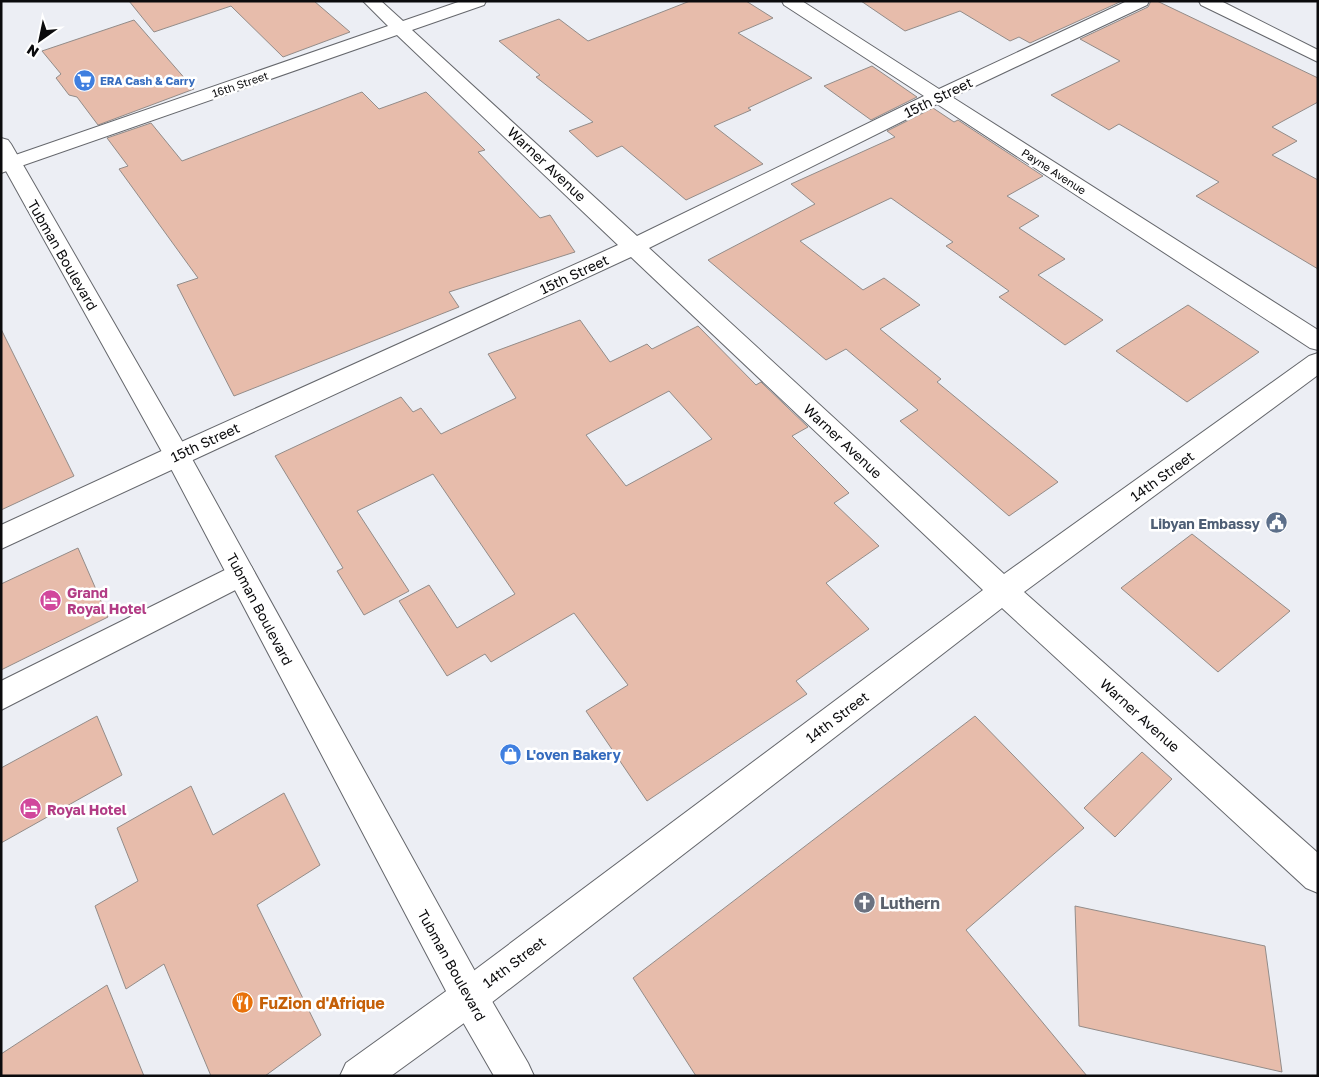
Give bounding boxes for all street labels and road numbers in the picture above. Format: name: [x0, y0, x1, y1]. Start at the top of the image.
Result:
street label: 16th Street: [210, 68, 270, 100]
street label: 15th Street: [901, 73, 975, 121]
street label: Warner Avenue: [504, 123, 590, 205]
street label: Payne Avenue: [1019, 145, 1089, 197]
street label: Tubman Boulevard: [24, 197, 102, 313]
street label: 15th Street: [537, 251, 611, 297]
street label: Warner Avenue: [800, 400, 886, 482]
street label: 15th Street: [168, 419, 242, 465]
street label: 14th Street: [1127, 447, 1197, 505]
street label: Tubman Boulevard: [223, 550, 297, 668]
street label: Warner Avenue: [1097, 675, 1183, 755]
street label: 14th Street: [802, 688, 872, 746]
street label: Tubman Boulevard: [414, 906, 490, 1024]
street label: 14th Street: [479, 933, 549, 991]

